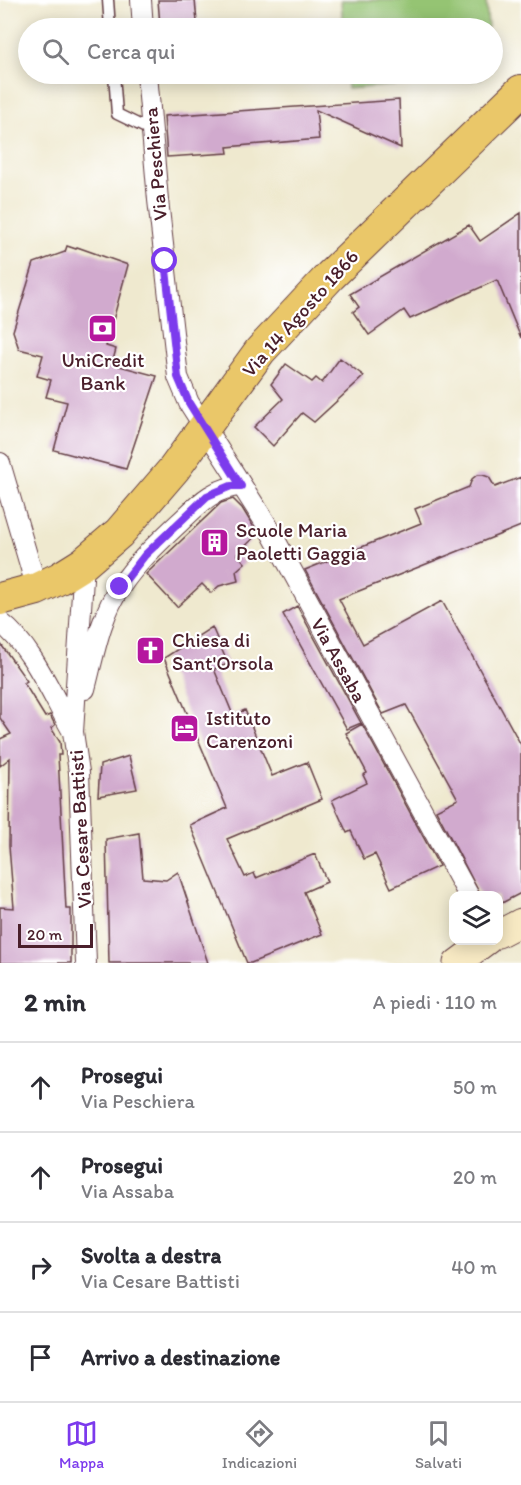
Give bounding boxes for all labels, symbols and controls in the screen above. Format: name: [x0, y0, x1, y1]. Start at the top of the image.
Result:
search box: [18, 18, 503, 84]
icon: search: [39, 35, 72, 68]
text: Cerca qui: [87, 38, 175, 65]
street label: Via Peschiera: [138, 106, 172, 222]
street label: Via 14 Agosto 1866: [237, 244, 363, 382]
route start: [151, 247, 177, 273]
bank icon: UniCredit Bank: [87, 313, 119, 345]
place label: UniCredit Bank: [61, 348, 145, 395]
place label: Scuole Maria Paoletti Gaggia: [236, 518, 367, 565]
building icon: Scuole Maria Paoletti Gaggia: [199, 526, 231, 558]
route end: [106, 573, 132, 599]
street label: Via Assaba: [306, 613, 372, 707]
place label: Chiesa di Sant'Orsola: [172, 628, 273, 675]
church icon: Chiesa di Sant'Orsola: [135, 635, 167, 667]
place label: Istituto Carenzoni: [206, 706, 293, 753]
hotel icon: Istituto Carenzoni: [169, 713, 201, 745]
street label: Via Cesare Battisti: [64, 749, 96, 909]
map controls: [449, 891, 503, 945]
button: layers: [449, 891, 503, 945]
scale bar: [18, 921, 93, 948]
text: 20 m: [27, 925, 62, 944]
text: 2 min: [24, 986, 86, 1018]
text: A piedi · 110 m: [373, 990, 497, 1014]
text: Prosegui: [81, 1062, 163, 1089]
icon: ahead: [24, 1071, 57, 1104]
text: 50 m: [453, 1075, 497, 1099]
text: Via Peschiera: [81, 1089, 195, 1113]
text: Prosegui: [81, 1152, 163, 1179]
icon: ahead: [24, 1161, 57, 1194]
text: 20 m: [453, 1165, 497, 1189]
text: Via Assaba: [81, 1179, 174, 1203]
text: Svolta a destra: [81, 1242, 221, 1269]
icon: right: [24, 1251, 57, 1284]
text: 40 m: [451, 1255, 497, 1279]
text: Via Cesare Battisti: [81, 1269, 240, 1293]
icon: arrive: [24, 1341, 57, 1374]
text: Arrivo a destinazione: [81, 1344, 280, 1371]
tab: Mappa: [59, 1417, 104, 1472]
tab: Indicazioni: [222, 1417, 297, 1472]
tab: Salvati: [415, 1417, 462, 1472]

